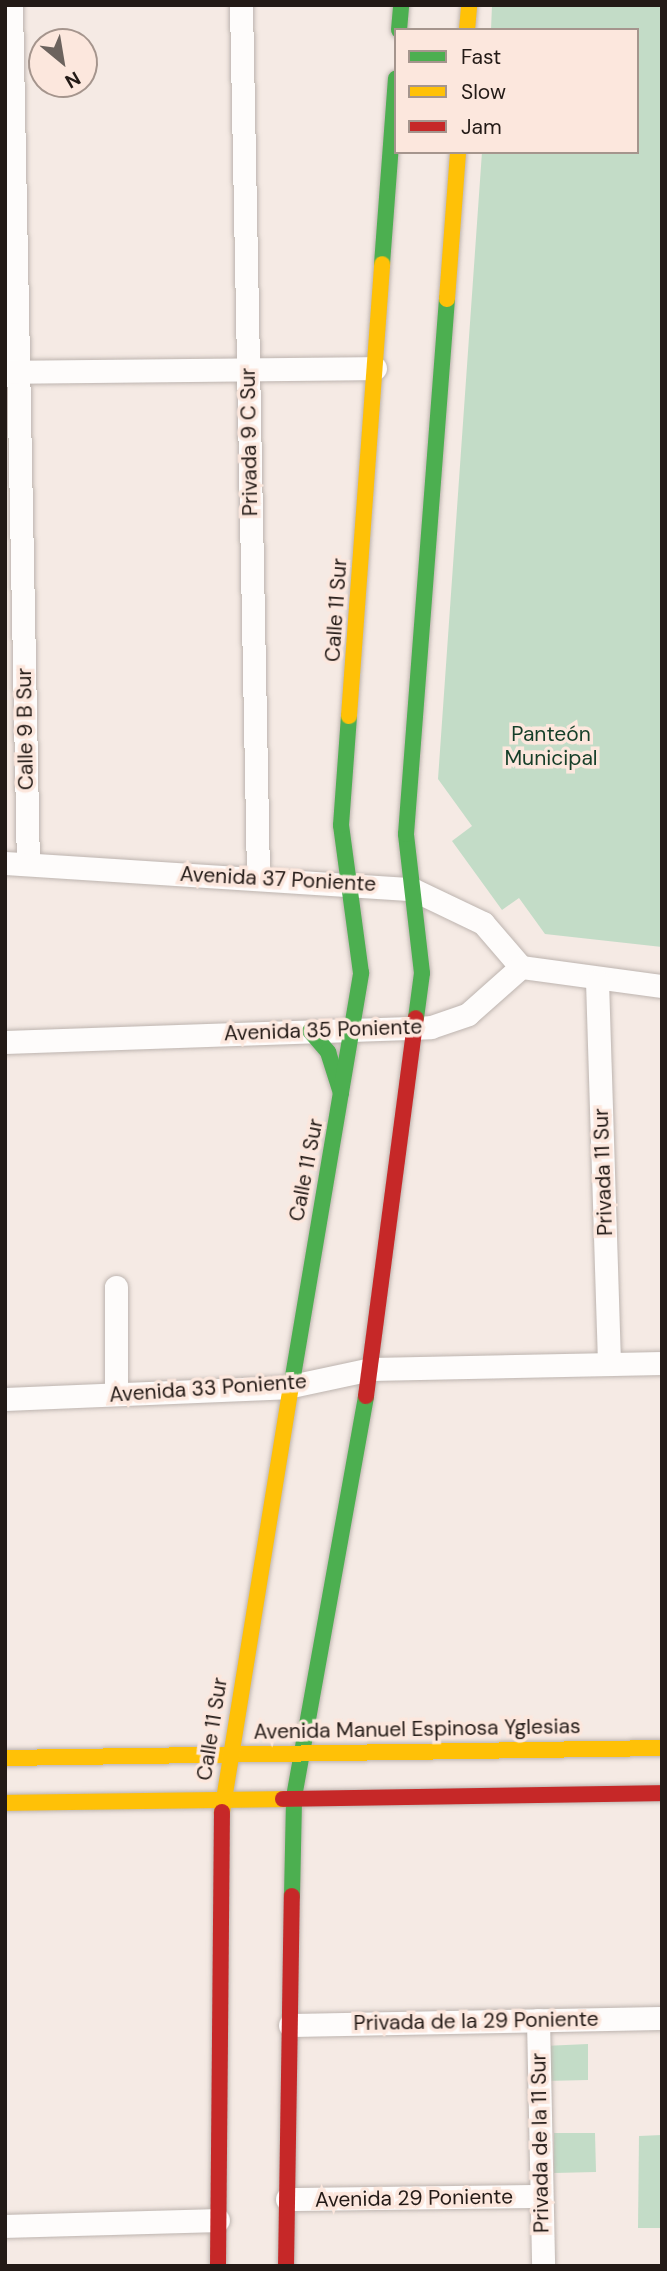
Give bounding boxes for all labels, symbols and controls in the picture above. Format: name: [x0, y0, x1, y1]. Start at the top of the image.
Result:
north arrow: [28, 28, 98, 98]
legend: [394, 28, 639, 154]
text: Fast: [461, 43, 501, 71]
text: N: [61, 66, 85, 94]
text: Slow: [461, 78, 506, 106]
text: Jam: [461, 113, 502, 141]
street label: Privada 9 C Sur: [235, 368, 263, 516]
street label: Calle 11 Sur: [320, 557, 352, 663]
street label: Calle 9 B Sur: [11, 668, 39, 790]
park label: Panteón Municipal: [504, 721, 598, 771]
street label: Avenida 37 Poniente: [179, 861, 377, 897]
street label: Avenida 35 Poniente: [223, 1014, 423, 1046]
street label: Privada 11 Sur: [588, 1108, 618, 1236]
street label: Calle 11 Sur: [284, 1117, 328, 1223]
street label: Avenida 33 Poniente: [108, 1369, 308, 1407]
street label: Calle 11 Sur: [191, 1676, 233, 1782]
street label: Avenida Manuel Espinosa Yglesias: [253, 1714, 581, 1744]
street label: Privada de la 29 Poniente: [353, 2006, 599, 2036]
street label: Privada de la 11 Sur: [526, 2053, 554, 2233]
street label: Avenida 29 Poniente: [315, 2184, 513, 2212]

